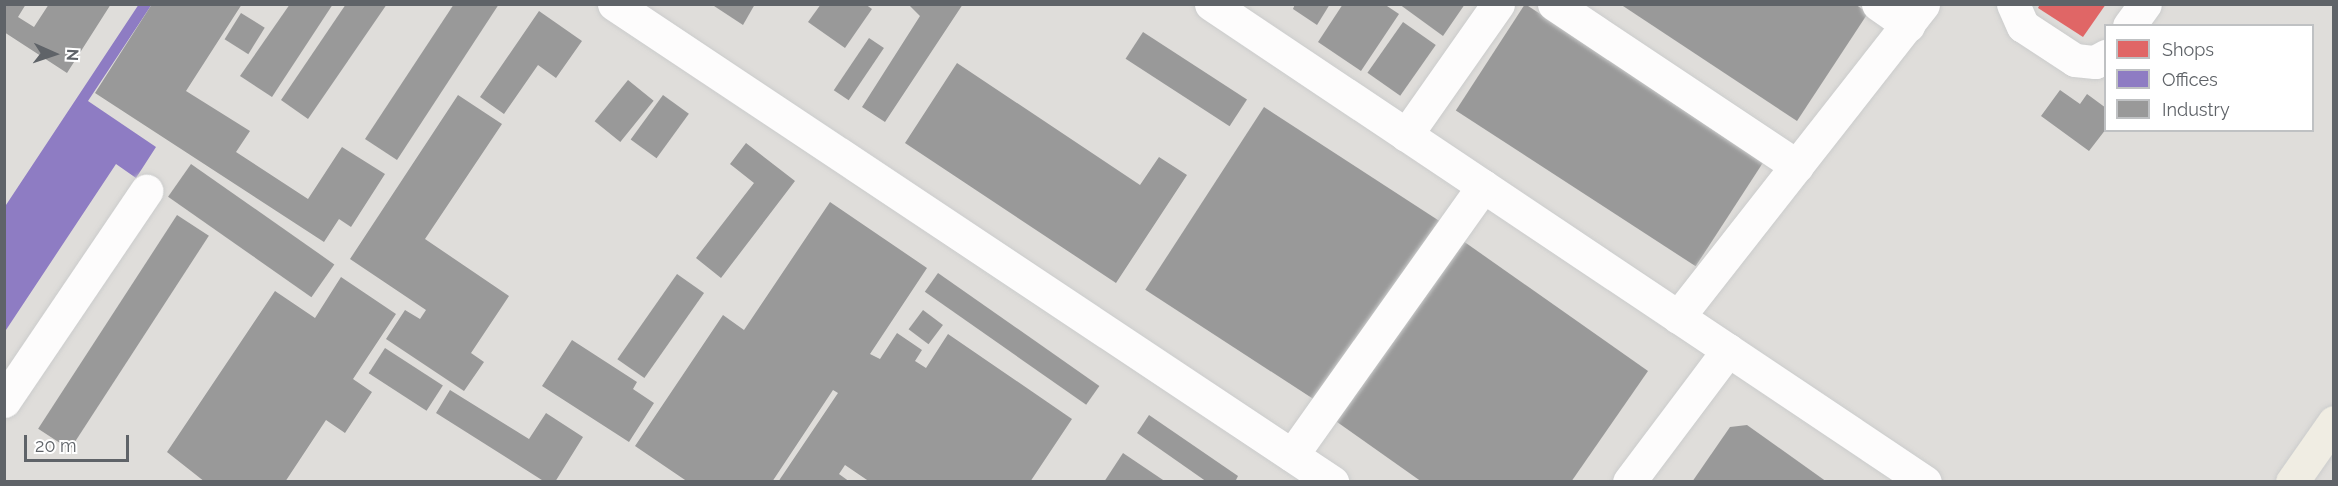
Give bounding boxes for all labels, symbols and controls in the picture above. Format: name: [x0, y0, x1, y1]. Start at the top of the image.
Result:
north arrow: [24, 24, 84, 84]
legend: [2104, 24, 2314, 132]
text: Shops: [2162, 39, 2214, 60]
text: N: [63, 48, 82, 62]
text: Offices: [2162, 69, 2218, 90]
text: Industry: [2162, 99, 2230, 120]
scale bar: [27, 423, 132, 461]
text: 20 m: [35, 435, 77, 456]

